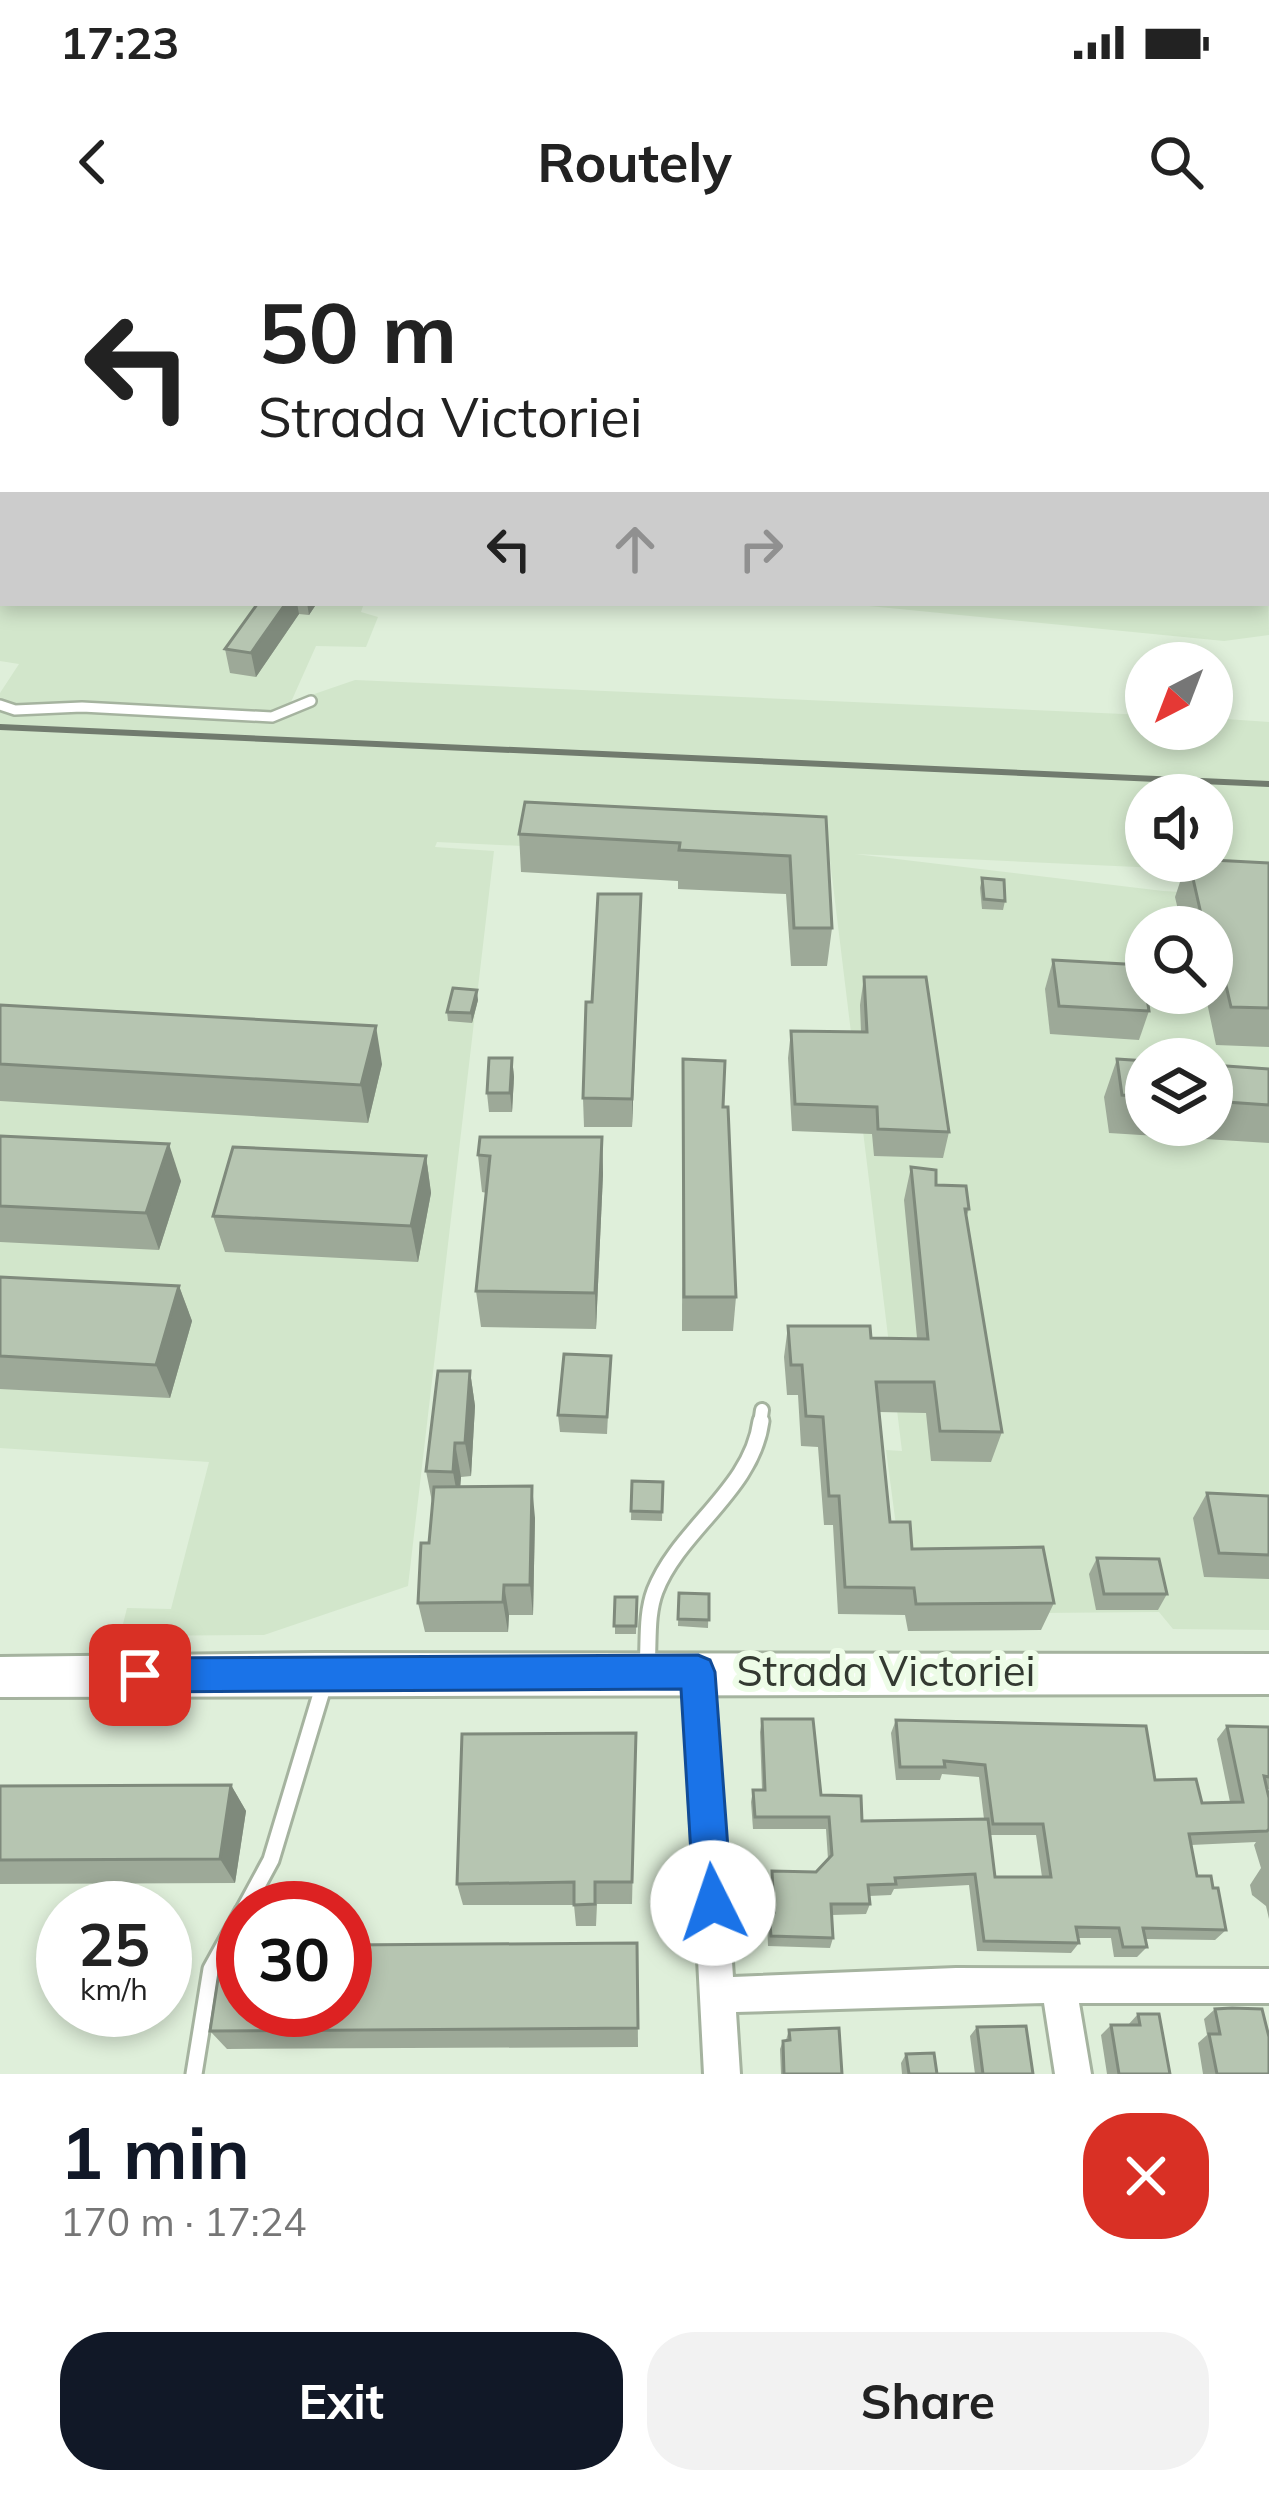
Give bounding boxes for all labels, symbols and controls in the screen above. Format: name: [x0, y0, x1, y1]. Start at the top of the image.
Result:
text: 17:23: [60, 14, 179, 70]
text: Routely: [537, 128, 732, 196]
icon: back: [60, 129, 126, 195]
icon: search: [1143, 129, 1209, 195]
text: 50 m: [258, 279, 457, 384]
icon: left: [60, 288, 216, 444]
text: Strada Victoriei: [258, 383, 643, 451]
icon: left: [476, 516, 542, 582]
icon: ahead: [602, 516, 668, 582]
icon: right: [728, 516, 794, 582]
north arrow: [1125, 642, 1233, 750]
map controls: [1125, 642, 1233, 1146]
button: sound: [1125, 774, 1233, 882]
button: search: [1125, 906, 1233, 1014]
button: layers: [1125, 1038, 1233, 1146]
pin: [89, 1624, 191, 1726]
icon: arrive: [107, 1642, 173, 1708]
street label: Strada Victoriei: [736, 1644, 1036, 1697]
position arrow: [650, 1840, 776, 1966]
speed limit sign: 30: [216, 1881, 372, 2037]
text: 25: [78, 1906, 150, 1981]
text: km/h: [80, 1970, 148, 2008]
text: 1 min: [60, 2107, 250, 2197]
button: close: [1083, 2113, 1209, 2239]
text: 170 m · 17:24: [60, 2197, 306, 2246]
button: Exit: [60, 2332, 623, 2470]
button: Share: [647, 2332, 1209, 2470]

